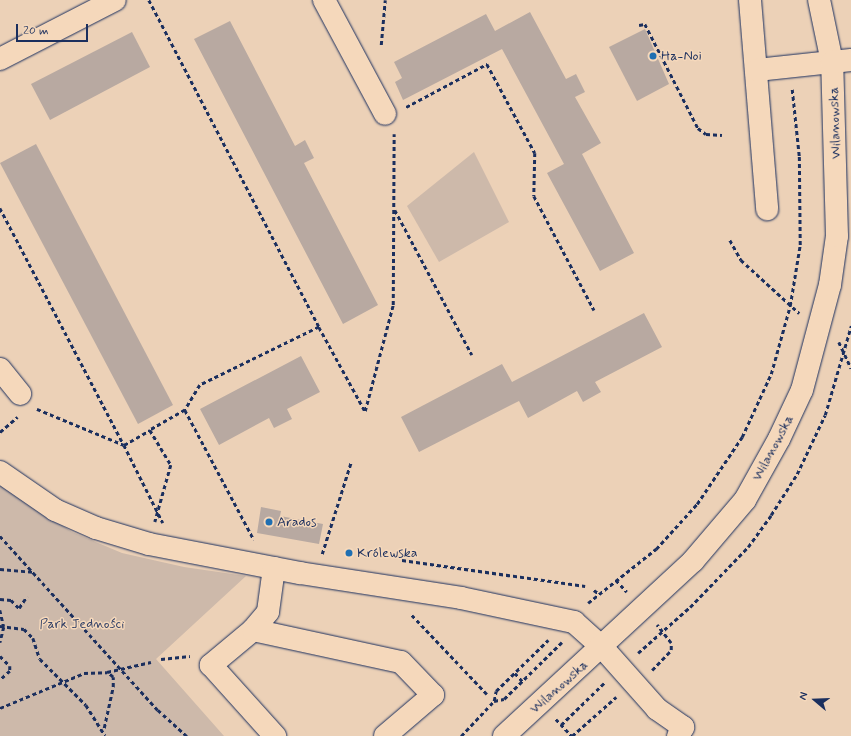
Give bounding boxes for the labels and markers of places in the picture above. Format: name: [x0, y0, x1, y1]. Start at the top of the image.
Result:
place label: Ha-Noi: [661, 48, 702, 64]
marker: Ha-Noi: [648, 51, 658, 61]
place label: Arados: [277, 514, 316, 530]
marker: Arados: [264, 517, 274, 527]
place label: Królewska: [357, 545, 418, 561]
marker: Królewska: [344, 548, 354, 558]

